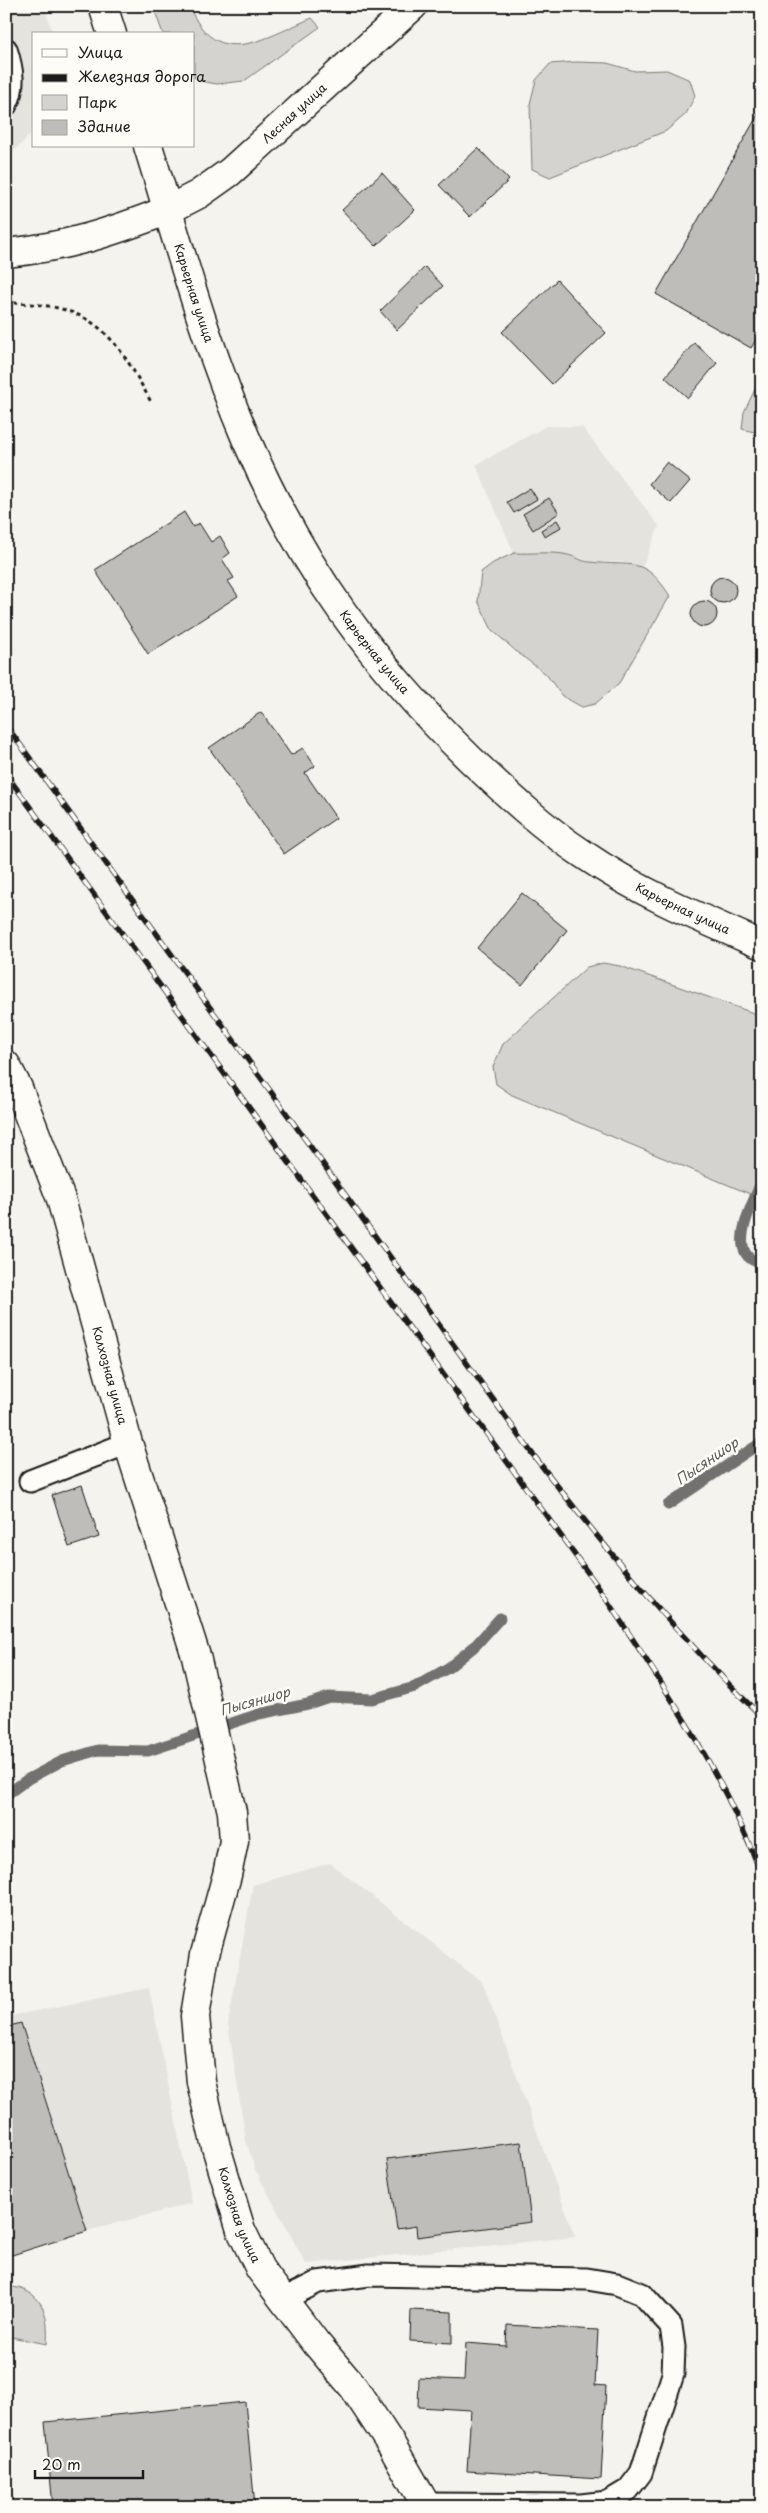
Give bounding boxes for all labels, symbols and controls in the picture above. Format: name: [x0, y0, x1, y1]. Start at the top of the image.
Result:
legend: [32, 32, 195, 148]
text: Улица: [78, 40, 123, 63]
text: Железная дорога: [78, 64, 206, 87]
street label: Лесная улица: [258, 78, 330, 147]
text: Парк: [78, 90, 117, 113]
text: Здание: [78, 114, 131, 137]
street label: Карьерная улица: [170, 241, 219, 345]
street label: Карьерная улица: [336, 606, 414, 698]
street label: Карьерная улица: [632, 878, 734, 938]
street label: Колхозная улица: [88, 1324, 133, 1427]
water label: Пысяншор: [671, 1431, 743, 1489]
water label: Пысяншор: [217, 1680, 293, 1721]
street label: Колхозная улица: [214, 2164, 266, 2266]
scale bar: [35, 2448, 142, 2480]
text: 20 m: [42, 2452, 81, 2475]

